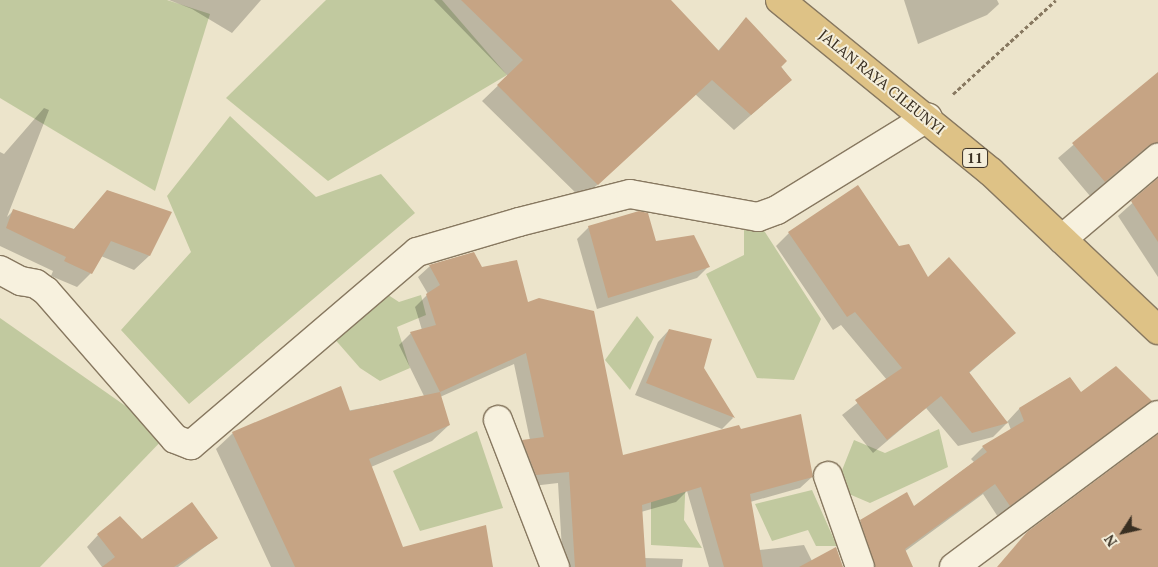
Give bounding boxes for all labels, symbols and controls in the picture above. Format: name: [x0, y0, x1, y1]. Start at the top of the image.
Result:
street label: JALAN RAYA CILEUNYI: [815, 26, 949, 138]
road number: 11: [961, 146, 989, 170]
north arrow: [1098, 507, 1148, 557]
text: N: [1099, 531, 1121, 551]

